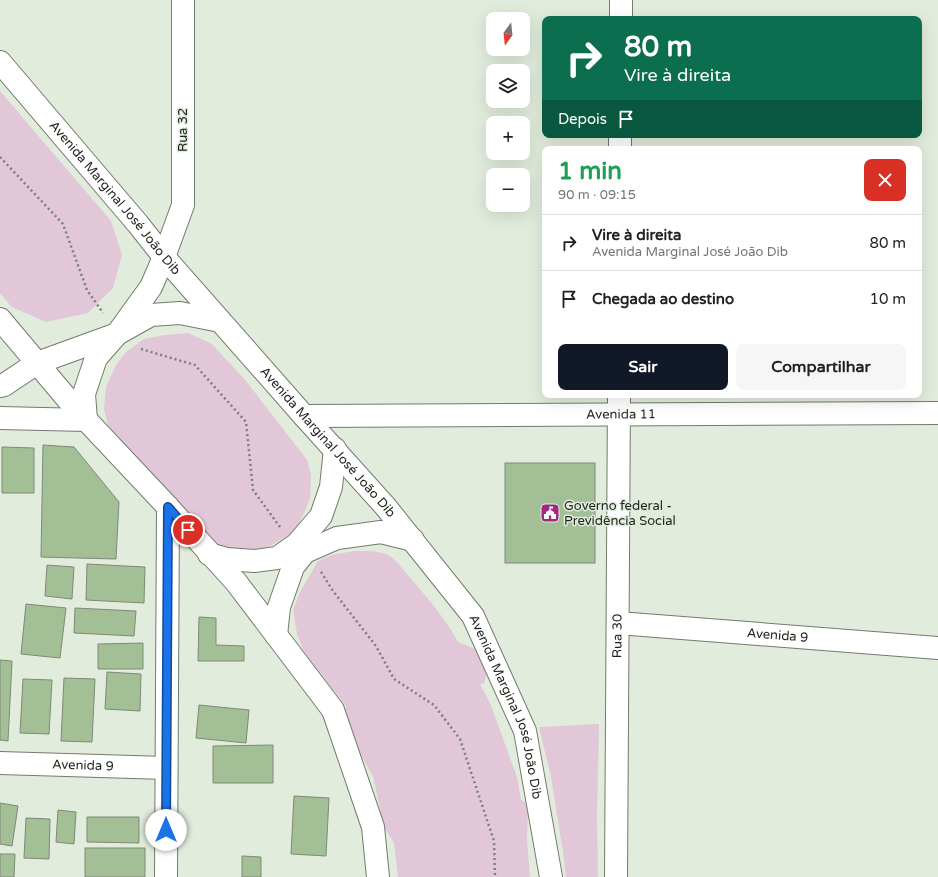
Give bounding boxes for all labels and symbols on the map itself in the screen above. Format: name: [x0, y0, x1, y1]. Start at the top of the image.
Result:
north arrow: [486, 12, 530, 56]
street label: Rua 32: [175, 108, 191, 152]
street label: Avenida Marginal José João Dib: [46, 118, 184, 278]
street label: Avenida Marginal José João Dib: [257, 364, 399, 521]
street label: Avenida 11: [586, 406, 656, 423]
place label: Governo federal - Previdência Social: [564, 498, 676, 529]
public building icon: Governo federal - Previdência Social: [539, 502, 561, 524]
pin: [171, 513, 205, 547]
street label: Avenida Marginal José João Dib: [465, 612, 545, 801]
street label: Rua 30: [609, 614, 626, 658]
street label: Avenida 9: [746, 625, 809, 646]
street label: Avenida 9: [52, 757, 114, 774]
position arrow: [145, 809, 187, 851]

